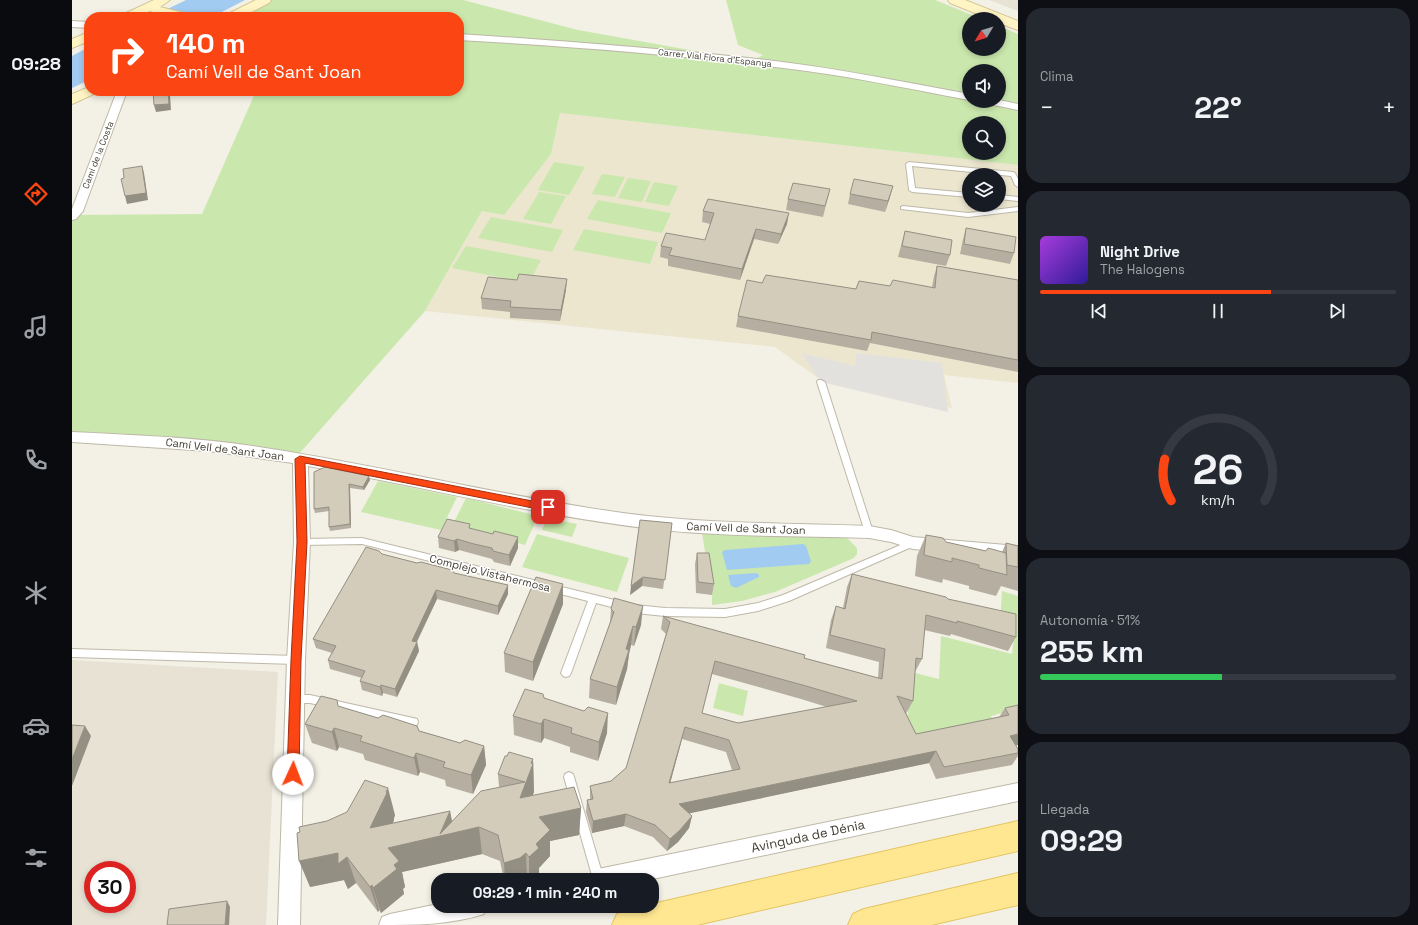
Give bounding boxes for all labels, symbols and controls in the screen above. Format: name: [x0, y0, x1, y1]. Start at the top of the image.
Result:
north arrow: [962, 12, 1006, 56]
map controls: [962, 12, 1006, 212]
text: 140 m: [166, 25, 246, 61]
icon: right: [100, 28, 152, 80]
street label: Carrer Vial Flora d'Espanya: [658, 46, 772, 70]
text: 09:28: [11, 52, 61, 75]
text: Camí Vell de Sant Joan: [166, 60, 361, 83]
button: sound: [962, 64, 1006, 108]
text: Clima: [1040, 68, 1073, 85]
text: 22°: [1194, 88, 1242, 127]
text: −: [1040, 93, 1054, 121]
text: +: [1382, 93, 1396, 121]
button: search: [962, 116, 1006, 160]
street label: Camí de la Costa: [80, 119, 116, 191]
button: layers: [962, 168, 1006, 212]
icon: directions: [22, 180, 50, 208]
text: Night Drive: [1100, 242, 1180, 261]
text: The Halogens: [1100, 261, 1185, 278]
icon: previous: [1088, 300, 1110, 322]
icon: pause: [1207, 300, 1229, 322]
icon: next: [1326, 300, 1348, 322]
icon: music: [22, 313, 50, 341]
street label: Camí Vell de Sant Joan: [165, 435, 285, 463]
text: 26: [1193, 442, 1243, 495]
icon: phone: [22, 446, 50, 474]
pin: [531, 490, 565, 524]
text: km/h: [1201, 490, 1235, 508]
icon: arrive: [537, 496, 559, 518]
street label: Camí Vell de Sant Joan: [686, 519, 806, 537]
street label: Complejo Vistahermosa: [428, 551, 553, 595]
icon: climate: [22, 579, 50, 607]
text: Autonomía · 51%: [1040, 612, 1140, 629]
text: 255 km: [1040, 632, 1144, 671]
icon: car: [22, 712, 50, 740]
position arrow: [272, 753, 314, 795]
text: Llegada: [1040, 801, 1089, 818]
street label: Avinguda de Dénia: [750, 816, 867, 856]
text: 09:29: [1040, 821, 1123, 860]
icon: filters: [22, 844, 50, 872]
speed limit sign: 30: [84, 861, 136, 913]
text: 09:29 · 1 min · 240 m: [473, 883, 617, 902]

